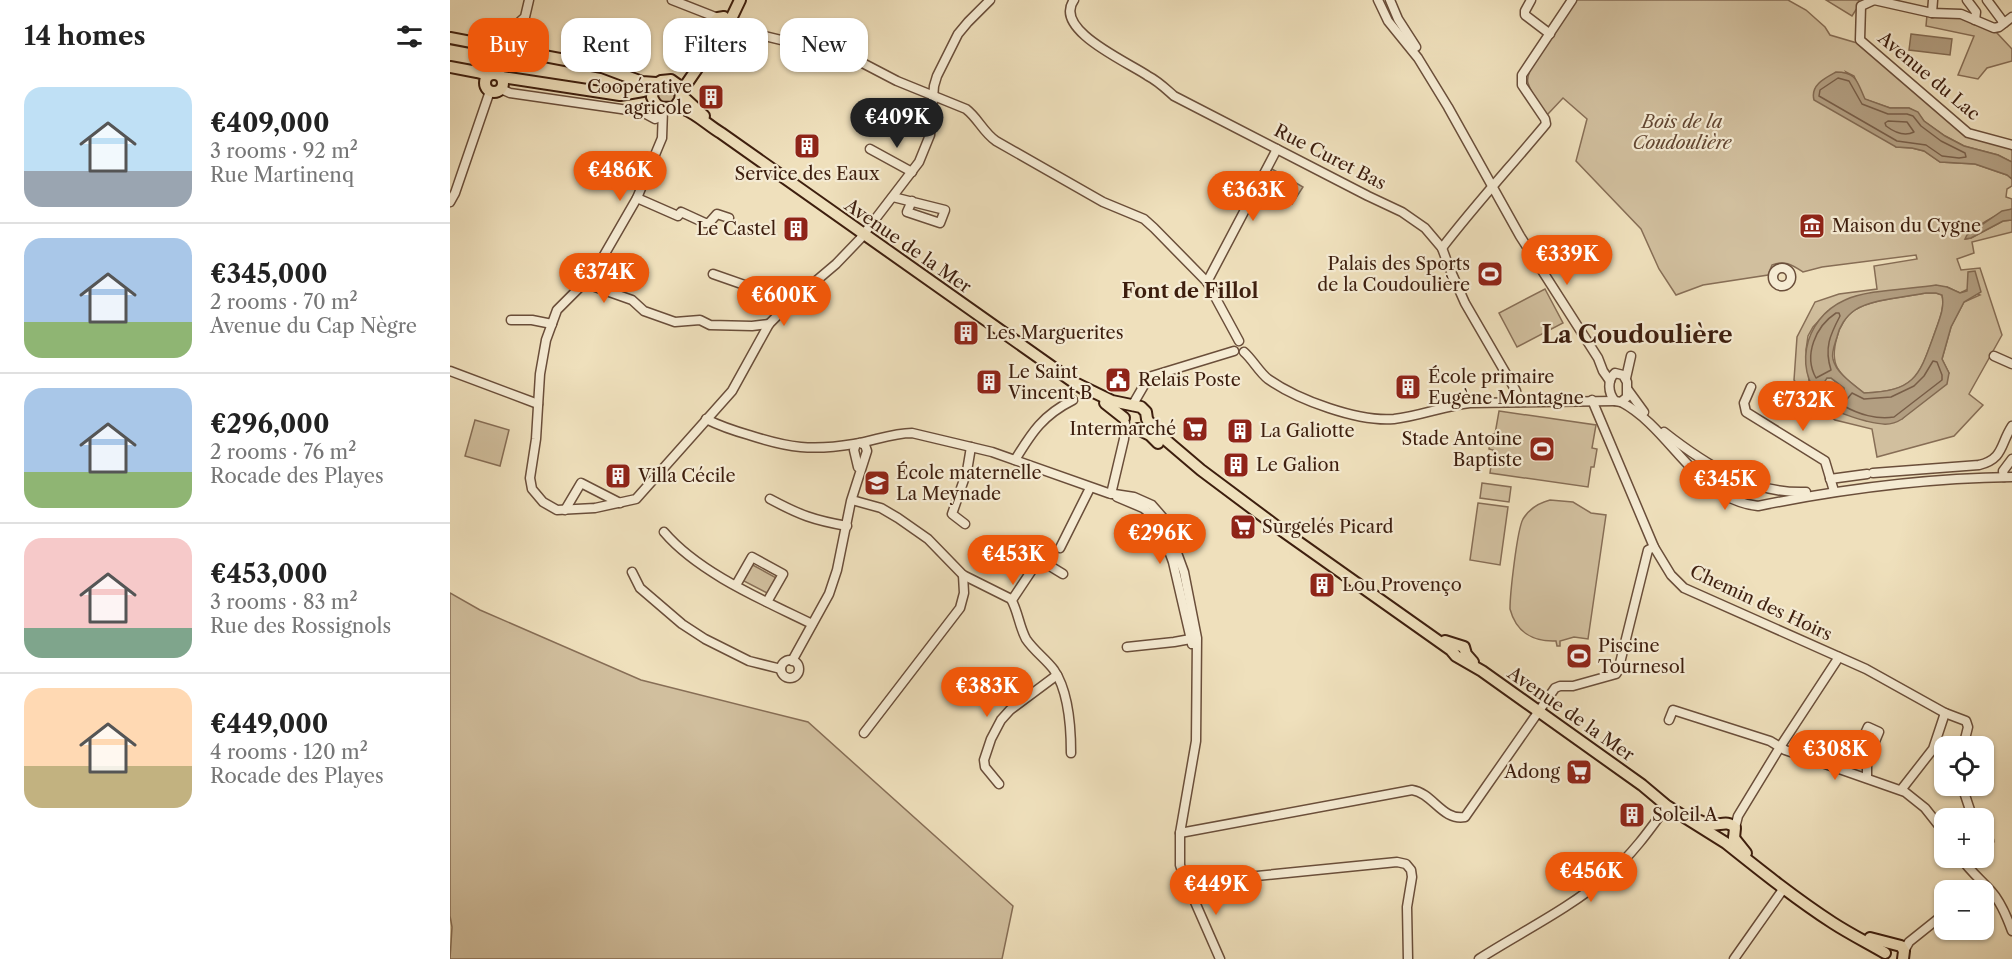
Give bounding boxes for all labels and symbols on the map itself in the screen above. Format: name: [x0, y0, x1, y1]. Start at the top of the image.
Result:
street label: Avenue du Lac: [1873, 26, 1984, 125]
place label: Coopérative agricole: [587, 76, 692, 119]
building icon: Coopérative agricole: [696, 82, 726, 112]
pin: €409K: [855, 98, 939, 149]
park label: Bois de la Coudoulière: [1632, 111, 1733, 154]
street label: Rue Curet Bas: [1270, 119, 1390, 195]
building icon: Service des Eaux: [792, 131, 822, 161]
pin: €486K: [578, 151, 662, 202]
place label: Service des Eaux: [734, 163, 880, 185]
pin: €363K: [1211, 171, 1295, 222]
street label: Avenue de la Mer: [840, 194, 976, 298]
museum icon: Maison du Cygne: [1797, 211, 1827, 241]
building icon: Le Castel: [781, 214, 811, 244]
place label: Maison du Cygne: [1832, 215, 1981, 237]
place label: Le Castel: [696, 218, 776, 240]
pin: €339K: [1525, 235, 1609, 286]
pin: €374K: [562, 253, 646, 304]
place label: Palais des Sports de la Coudoulière: [1317, 253, 1470, 296]
sports icon: Palais des Sports de la Coudoulière: [1475, 259, 1505, 289]
pin: €600K: [742, 276, 826, 327]
district label: Font de Fillol: [1122, 279, 1259, 303]
building icon: Les Marguerites: [951, 318, 981, 348]
district label: La Coudoulière: [1542, 320, 1732, 349]
place label: Les Marguerites: [986, 322, 1124, 344]
place label: Le Saint Vincent B: [1007, 361, 1092, 404]
public building icon: Relais Poste: [1103, 365, 1133, 395]
place label: École primaire Eugène Montagne: [1428, 365, 1584, 409]
building icon: Le Saint Vincent B: [974, 367, 1004, 397]
place label: Relais Poste: [1138, 369, 1241, 391]
building icon: École primaire Eugène Montagne: [1393, 372, 1423, 402]
pin: €732K: [1761, 381, 1845, 432]
supermarket icon: Intermarché: [1180, 414, 1210, 444]
building icon: La Galiotte: [1225, 416, 1255, 446]
place label: Intermarché: [1070, 418, 1176, 440]
place label: La Galiotte: [1260, 420, 1355, 442]
place label: Stade Antoine Baptiste: [1401, 428, 1522, 471]
sports icon: Stade Antoine Baptiste: [1527, 434, 1557, 464]
building icon: Le Galion: [1221, 450, 1251, 480]
place label: Le Galion: [1256, 454, 1340, 476]
pin: €345K: [1683, 460, 1767, 511]
building icon: Villa Cécile: [603, 461, 633, 491]
place label: École maternelle La Meynade: [896, 461, 1042, 505]
place label: Villa Cécile: [637, 465, 736, 487]
school or university icon: École maternelle La Meynade: [862, 468, 892, 498]
supermarket icon: Surgelés Picard: [1228, 512, 1258, 542]
pin: €296K: [1118, 514, 1202, 565]
place label: Surgelés Picard: [1262, 516, 1394, 538]
pin: €453K: [971, 535, 1055, 586]
street label: Chemin des Hoirs: [1687, 560, 1835, 646]
building icon: Lou Provenço: [1307, 570, 1337, 600]
place label: Lou Provenço: [1342, 574, 1462, 596]
place label: Piscine Tournesol: [1598, 635, 1685, 678]
sports icon: Piscine Tournesol: [1564, 641, 1594, 671]
street label: Avenue de la Mer: [1503, 662, 1639, 766]
pin: €383K: [945, 667, 1029, 718]
pin: €308K: [1793, 730, 1877, 781]
supermarket icon: Adong: [1564, 757, 1594, 787]
place label: Adong: [1503, 761, 1560, 783]
building icon: Soleil A: [1617, 800, 1647, 830]
place label: Soleil A: [1652, 804, 1718, 826]
pin: €456K: [1549, 852, 1633, 903]
pin: €449K: [1174, 865, 1258, 916]

